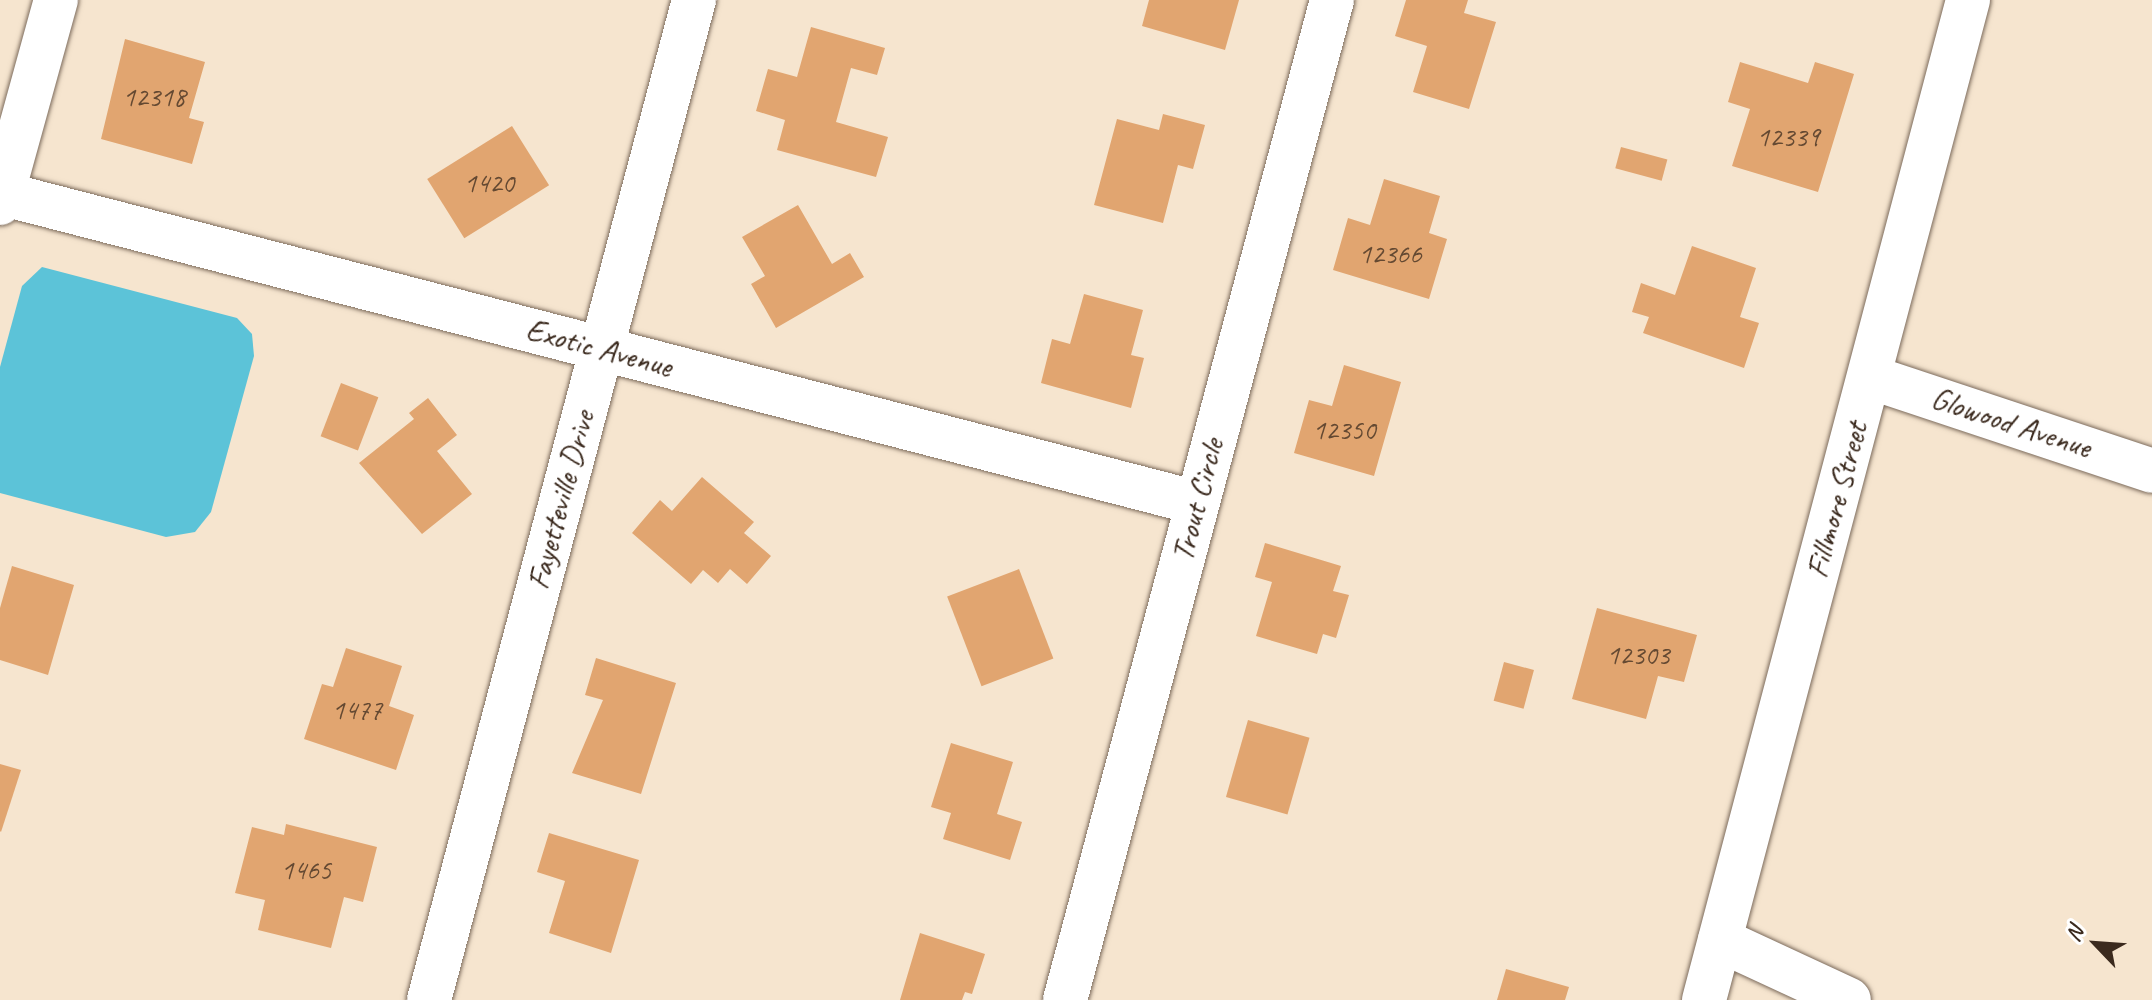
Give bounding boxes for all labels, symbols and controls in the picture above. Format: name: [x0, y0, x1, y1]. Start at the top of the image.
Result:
house number: 12318: [123, 80, 185, 114]
house number: 12339: [1757, 120, 1819, 154]
house number: 1420: [464, 166, 514, 200]
house number: 12366: [1359, 237, 1421, 271]
street label: Exotic Avenue: [522, 310, 676, 386]
street label: Glowood Avenue: [1926, 379, 2096, 467]
street label: Fayetteville Drive: [519, 407, 603, 593]
house number: 12350: [1313, 413, 1375, 447]
street label: Fillmore Street: [1798, 418, 1876, 582]
street label: Trout Circle: [1163, 435, 1233, 565]
house number: 12303: [1607, 638, 1669, 672]
house number: 1477: [332, 693, 382, 727]
house number: 1465: [281, 853, 331, 887]
north arrow: [2056, 904, 2136, 984]
text: N: [2059, 922, 2090, 946]

